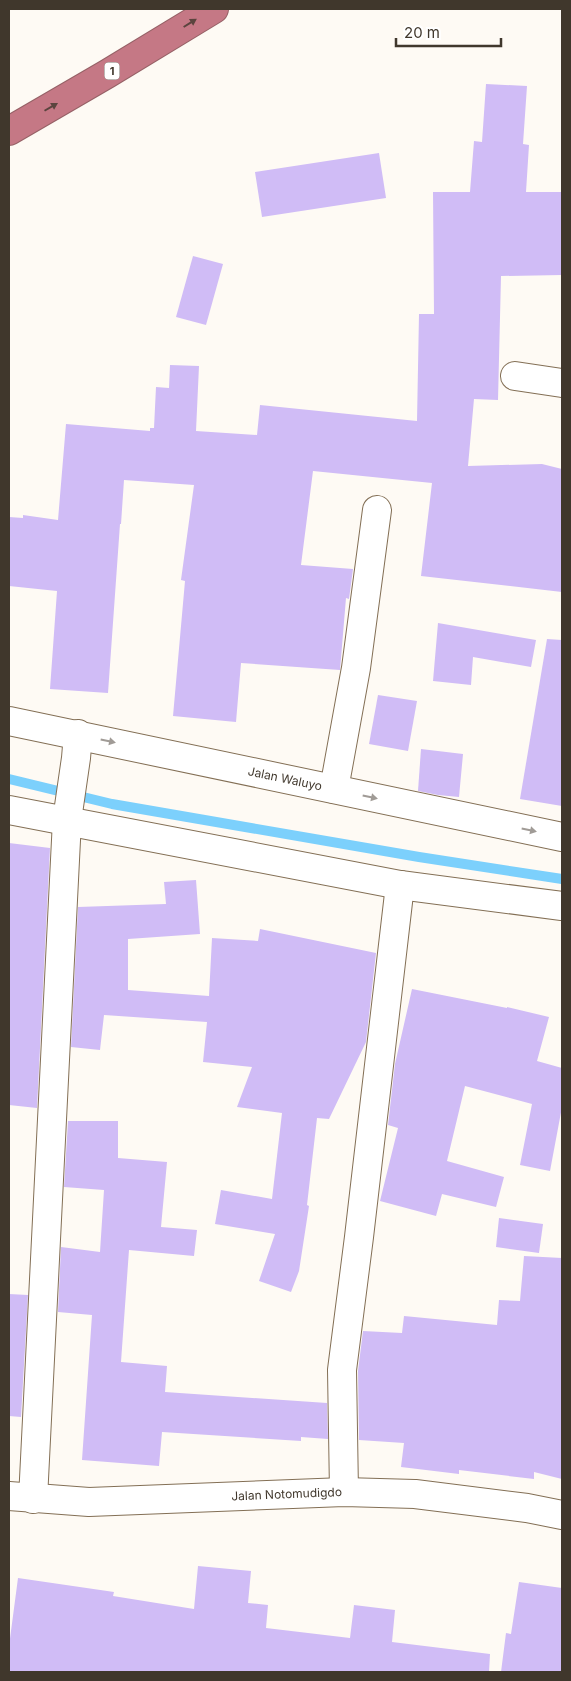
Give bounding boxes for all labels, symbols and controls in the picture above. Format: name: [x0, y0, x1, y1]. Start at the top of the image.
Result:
scale bar: [396, 15, 501, 47]
one-way arrow: [184, 19, 197, 28]
text: 20 m: [404, 23, 440, 42]
road number: 1: [104, 62, 120, 80]
one-way arrow: [44, 102, 57, 111]
one-way arrow: [100, 737, 116, 745]
street label: Jalan Waluyo: [247, 763, 324, 793]
one-way arrow: [362, 793, 377, 801]
one-way arrow: [521, 827, 537, 835]
street label: Jalan Notomudigdo: [231, 1484, 342, 1503]

